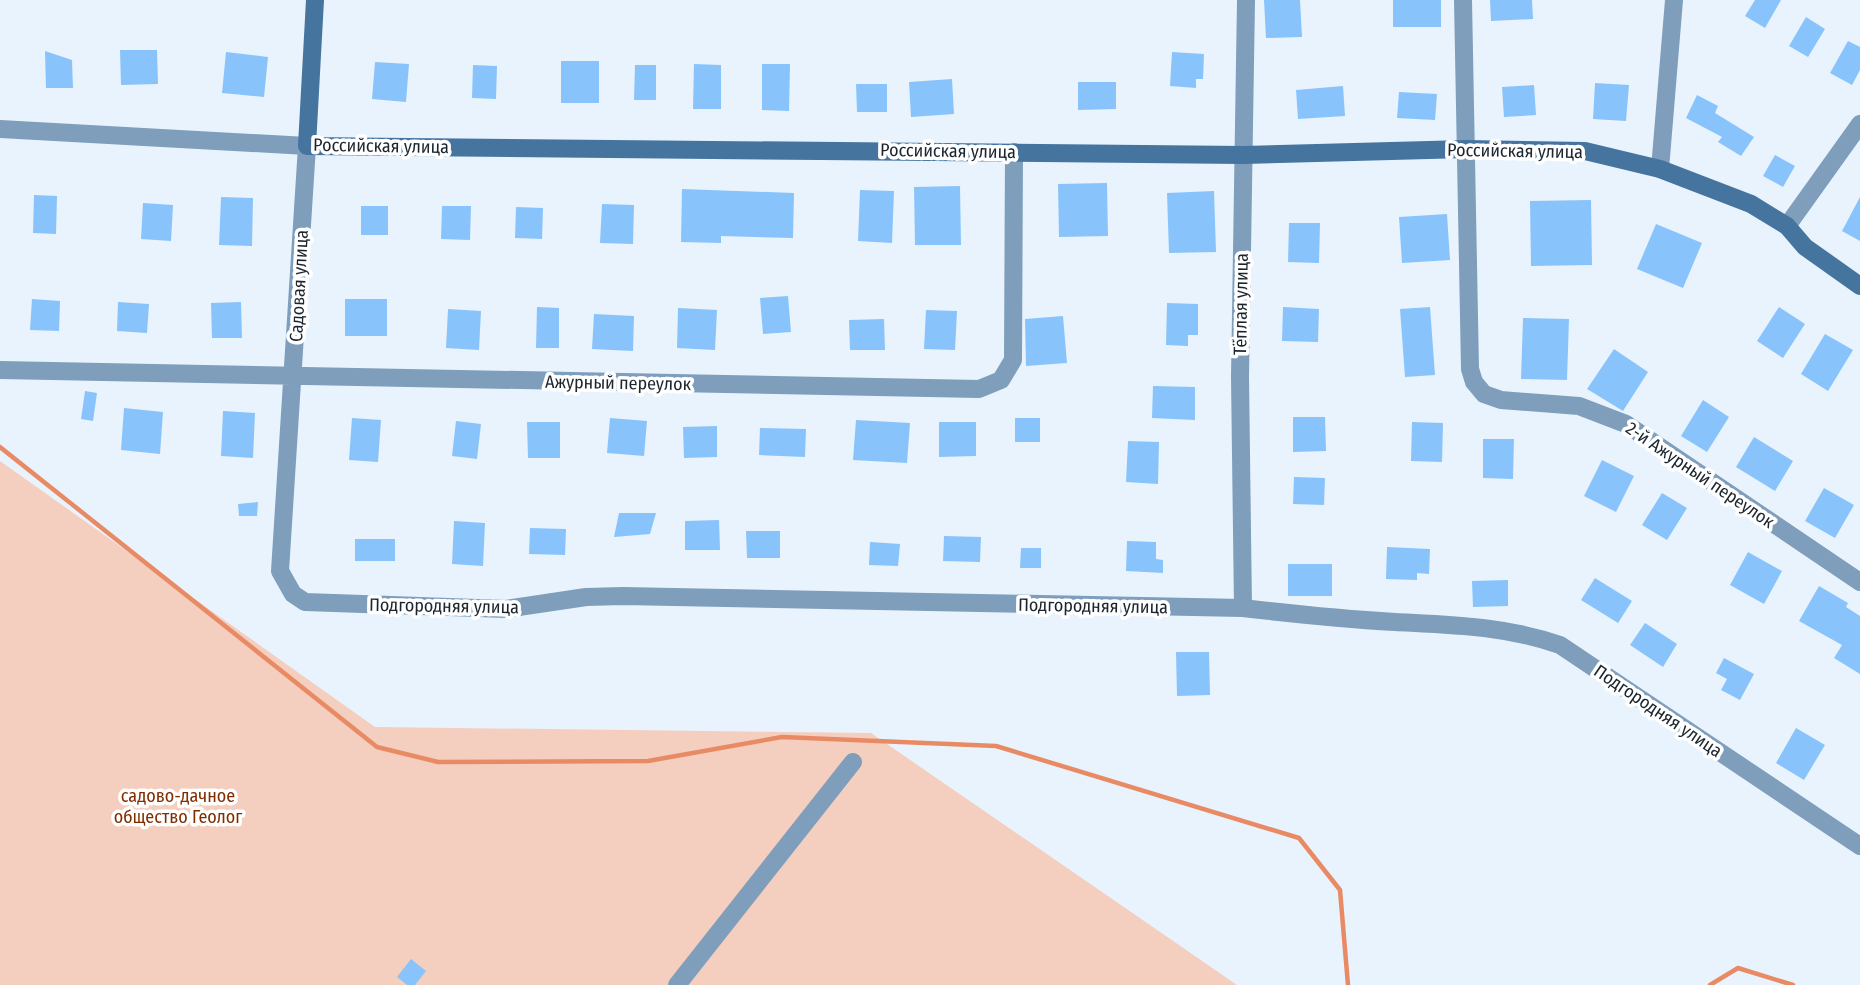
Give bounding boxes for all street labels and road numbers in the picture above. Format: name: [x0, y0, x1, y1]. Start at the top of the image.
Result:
street label: Российская улица: [313, 134, 449, 158]
street label: Российская улица: [880, 139, 1016, 163]
street label: Российская улица: [1447, 139, 1583, 163]
street label: Садовая улица: [285, 229, 313, 343]
street label: Тёплая улица: [1229, 253, 1253, 355]
street label: Ажурный переулок: [545, 371, 692, 395]
street label: 2-й Ажурный переулок: [1622, 417, 1779, 533]
street label: Подгородняя улица: [369, 594, 519, 618]
street label: Подгородняя улица: [1018, 594, 1168, 618]
street label: Подгородняя улица: [1590, 660, 1726, 762]

